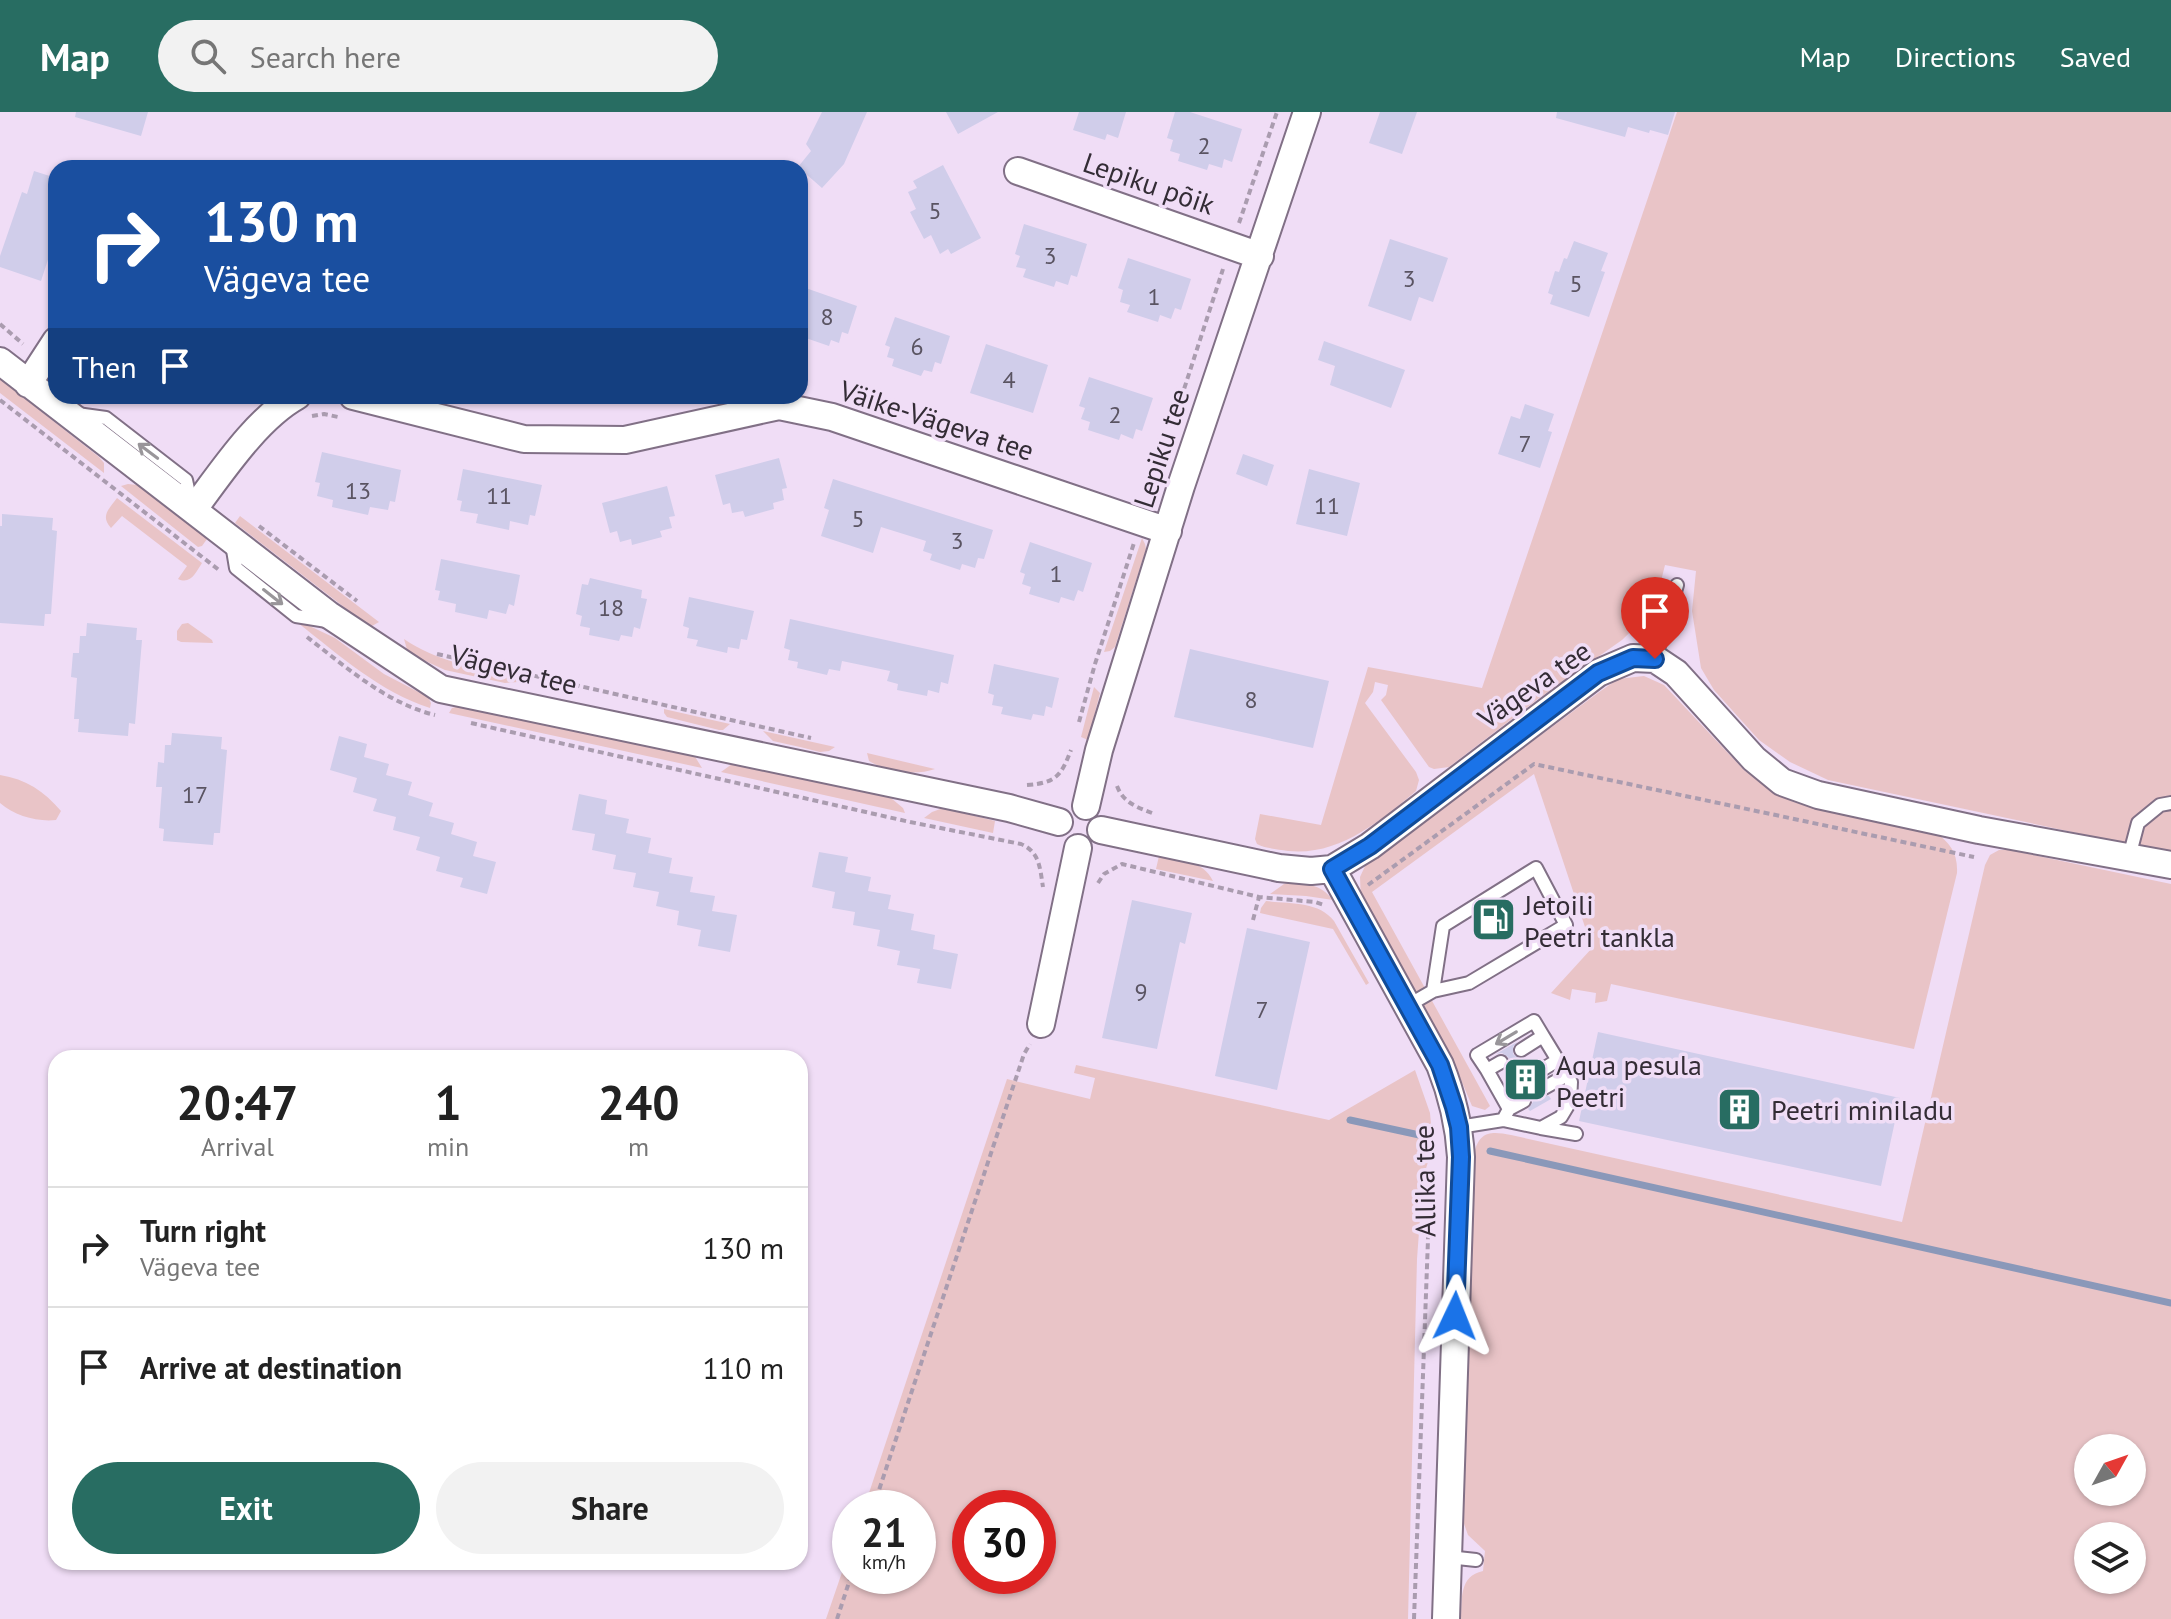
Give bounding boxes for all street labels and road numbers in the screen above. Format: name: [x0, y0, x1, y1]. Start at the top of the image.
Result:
street label: Lepiku põik: [1078, 143, 1220, 223]
street label: Väike-Vägeva tee: [834, 371, 1039, 469]
street label: Lepiku tee: [1124, 384, 1198, 512]
street label: Vägeva tee: [1470, 632, 1598, 737]
street label: Vägeva tee: [446, 635, 581, 703]
street label: Allika tee: [1405, 1125, 1443, 1237]

